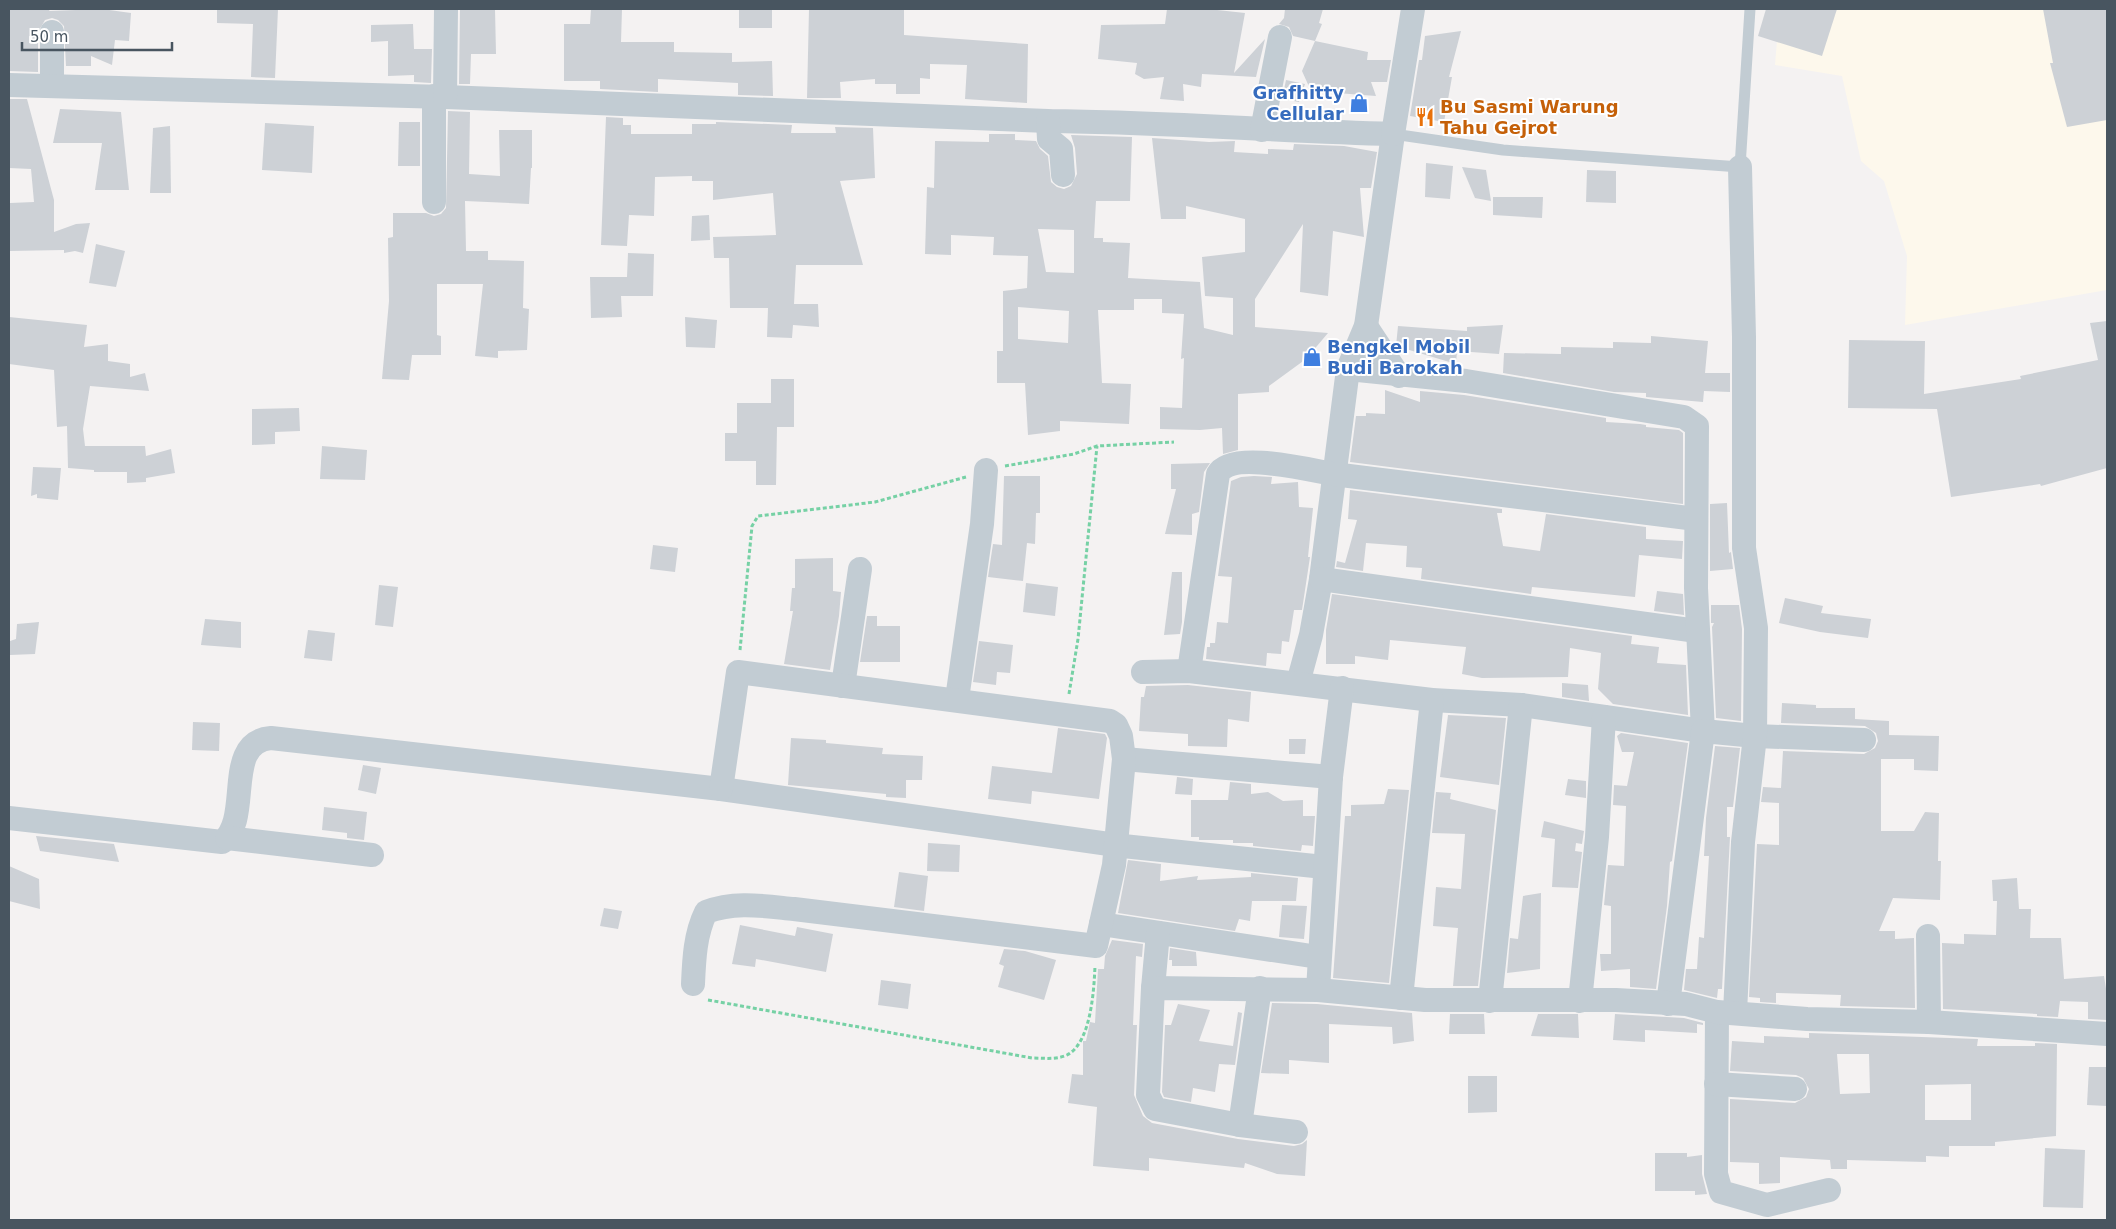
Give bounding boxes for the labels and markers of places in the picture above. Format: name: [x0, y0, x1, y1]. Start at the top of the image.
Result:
place label: Grafhitty Cellular: [1252, 82, 1344, 124]
shop icon: Grafhitty Cellular: [1348, 92, 1370, 114]
place label: Bu Sasmi Warung Tahu Gejrot: [1440, 96, 1619, 138]
restaurant icon: Bu Sasmi Warung Tahu Gejrot: [1414, 106, 1436, 128]
place label: Bengkel Mobil Budi Barokah: [1327, 336, 1470, 378]
shop icon: Bengkel Mobil Budi Barokah: [1301, 346, 1323, 368]

